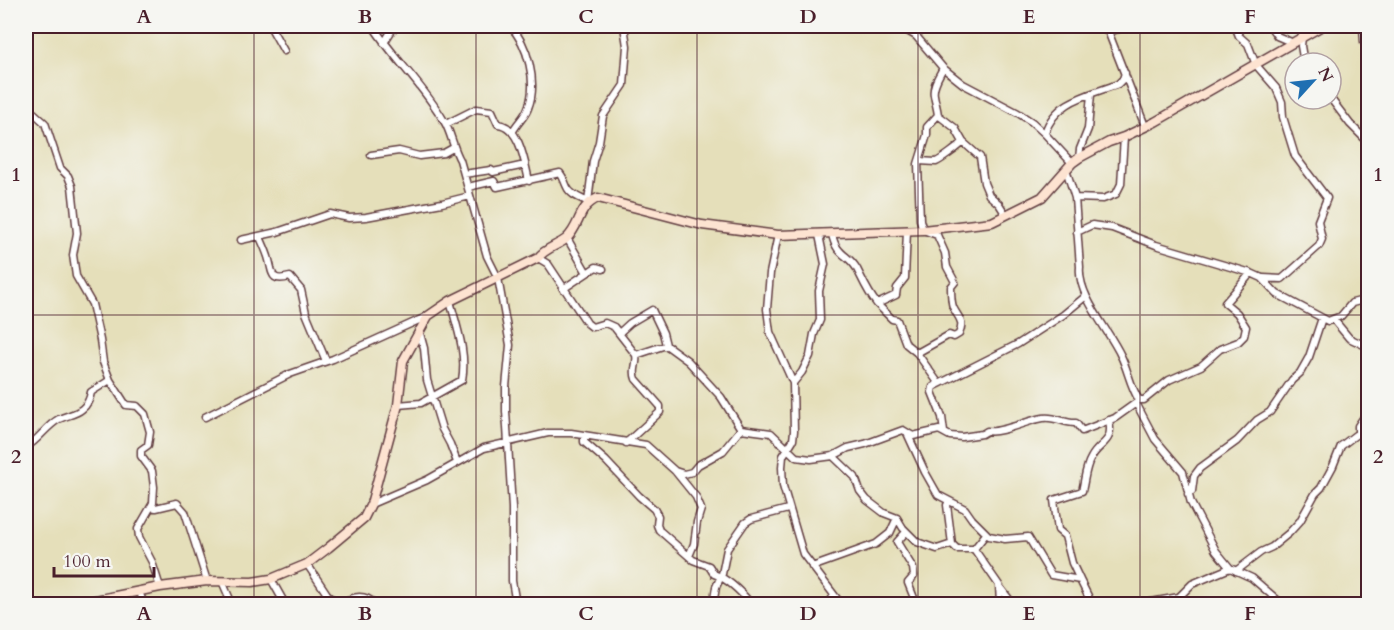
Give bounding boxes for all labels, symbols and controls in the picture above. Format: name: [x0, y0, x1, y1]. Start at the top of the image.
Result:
text: A: [136, 3, 152, 30]
text: B: [358, 3, 372, 30]
text: C: [578, 3, 594, 30]
text: D: [799, 3, 817, 30]
text: E: [1023, 3, 1035, 30]
text: F: [1244, 3, 1256, 30]
north arrow: [1283, 51, 1343, 111]
text: N: [1313, 63, 1338, 86]
text: 1: [11, 161, 21, 188]
text: 1: [1373, 161, 1383, 188]
text: 2: [11, 443, 21, 470]
text: 2: [1373, 443, 1383, 470]
scale bar: [54, 540, 154, 578]
text: 100 m: [63, 549, 111, 574]
text: A: [136, 600, 152, 627]
text: B: [358, 600, 372, 627]
text: C: [578, 600, 594, 627]
text: D: [799, 600, 817, 627]
text: E: [1023, 600, 1035, 627]
text: F: [1244, 600, 1256, 627]

